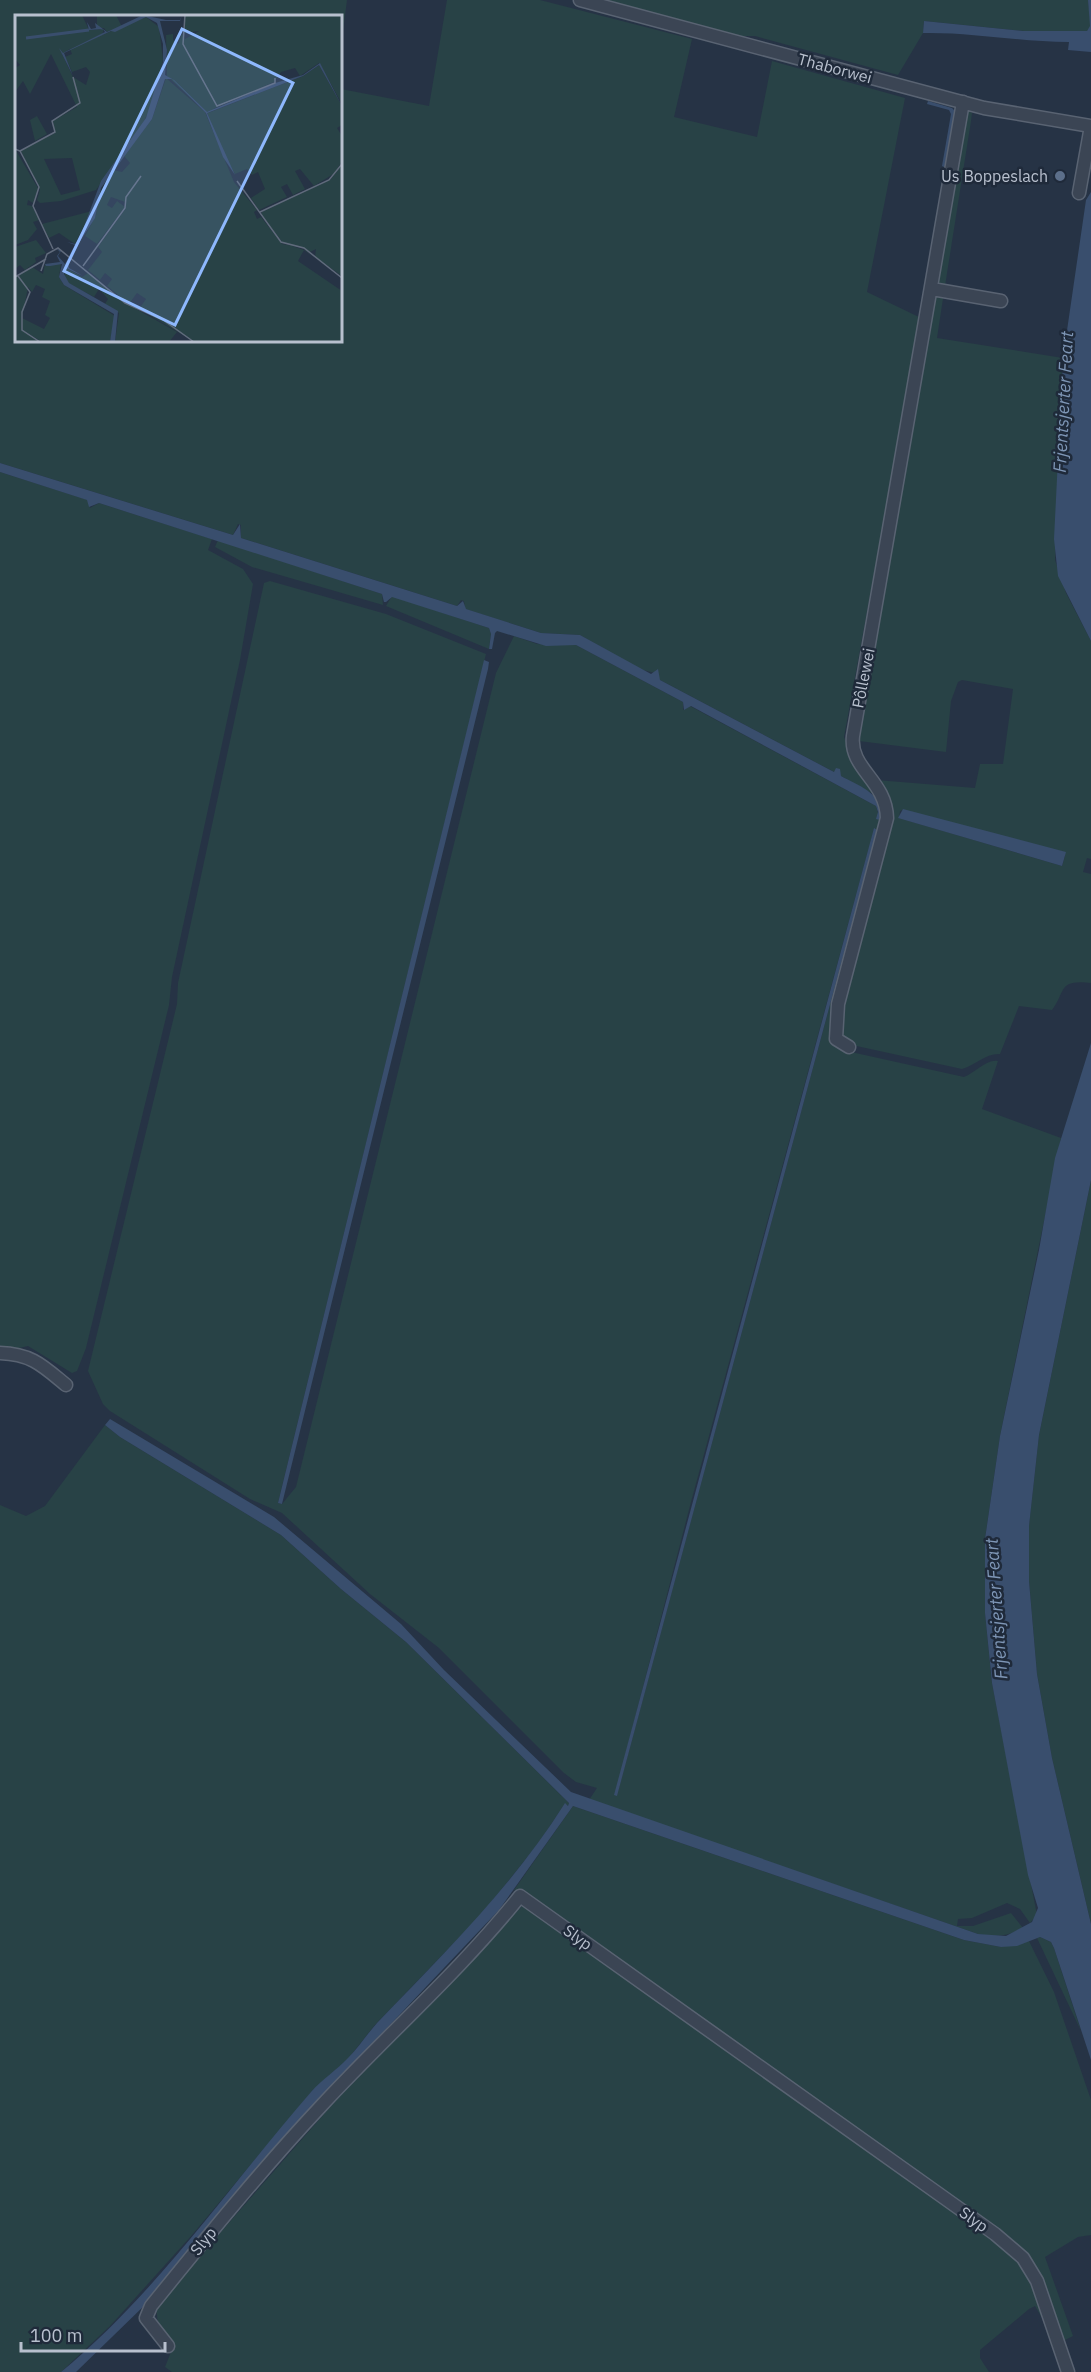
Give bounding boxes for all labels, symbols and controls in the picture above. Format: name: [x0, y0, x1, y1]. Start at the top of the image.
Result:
inset map: [15, 15, 342, 342]
street label: Thaborwei: [796, 49, 874, 87]
place label: Us Boppeslach: [941, 166, 1048, 186]
marker: Us Boppeslach: [1053, 169, 1067, 183]
water label: Frjentsjerter Feart: [1048, 330, 1078, 473]
street label: Pôllewei: [847, 646, 879, 710]
water label: Frjentsjerter Feart: [980, 1536, 1012, 1680]
street label: Slyp: [560, 1920, 596, 1954]
street label: Slyp: [956, 2202, 992, 2236]
street label: Slyp: [186, 2223, 220, 2259]
scale bar: [21, 2315, 165, 2353]
text: 100 m: [30, 2324, 82, 2347]

